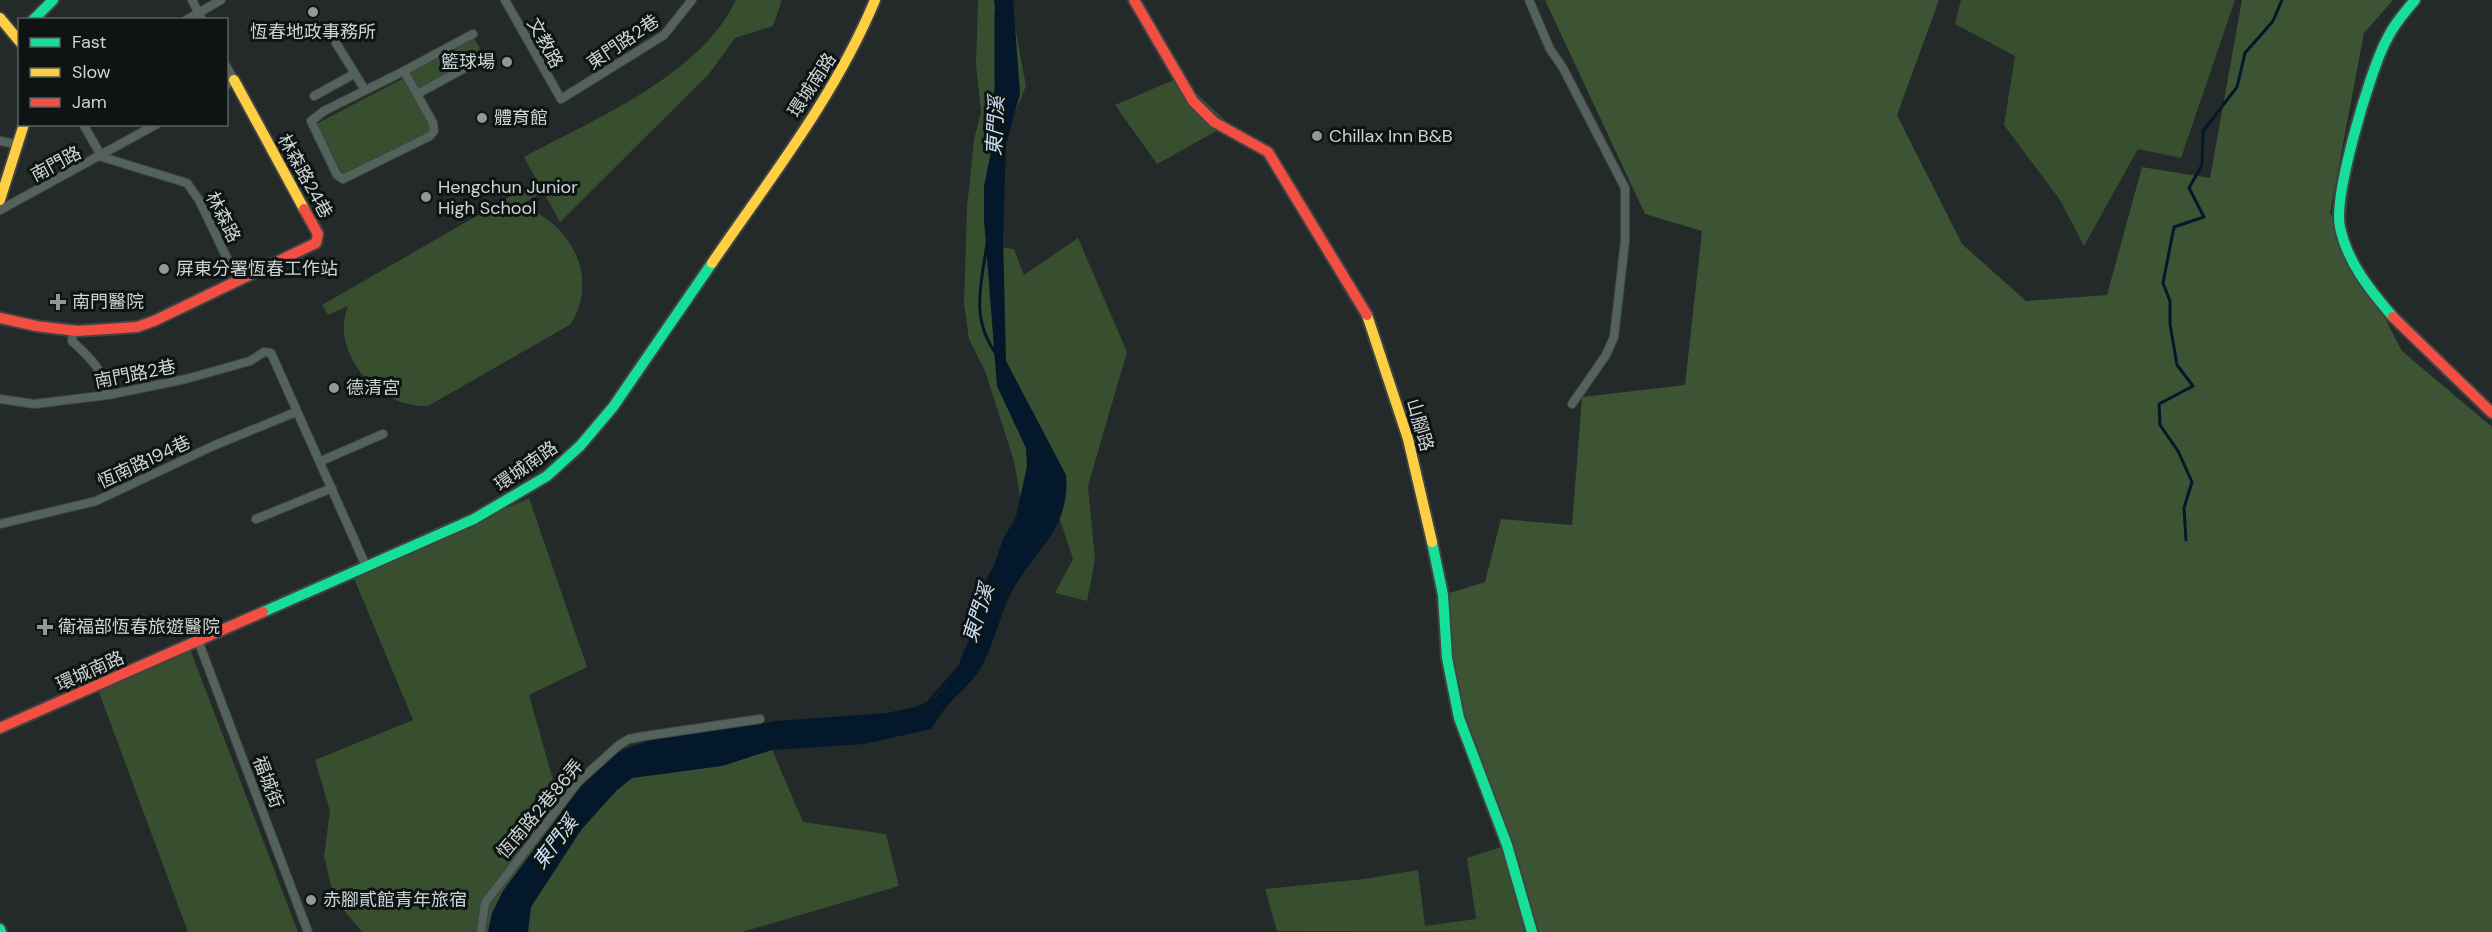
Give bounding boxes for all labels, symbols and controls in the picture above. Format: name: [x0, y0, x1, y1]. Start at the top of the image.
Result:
marker: 恆春地政事務所: [306, 5, 320, 19]
street label: 東門路2巷: [582, 9, 664, 75]
street label: 文教路: [521, 14, 569, 72]
legend: [18, 18, 228, 126]
place label: 恆春地政事務所: [250, 20, 376, 44]
text: Fast: [72, 30, 107, 54]
street label: 環城南路: [782, 48, 842, 122]
place label: 籃球場: [441, 50, 495, 74]
marker: 籃球場: [500, 55, 514, 69]
text: Slow: [72, 60, 111, 84]
text: Jam: [72, 90, 107, 114]
water label: 東門溪: [980, 92, 1010, 157]
place label: 體育館: [494, 106, 548, 130]
marker: 體育館: [475, 111, 489, 125]
place label: Chillax Inn B&B: [1329, 124, 1453, 148]
marker: Chillax Inn B&B: [1310, 129, 1324, 143]
street label: 林森路24巷: [272, 130, 338, 222]
street label: 南門路: [27, 141, 85, 187]
place label: Hengchun Junior High School: [438, 175, 578, 220]
street label: 林森路: [200, 187, 246, 247]
marker: Hengchun Junior High School: [419, 190, 433, 204]
place label: 屏東分署恆春工作站: [176, 257, 338, 281]
marker: 屏東分署恆春工作站: [157, 262, 171, 276]
place label: 南門醫院: [72, 290, 144, 314]
marker: 南門醫院: [49, 293, 67, 311]
street label: 南門路2巷: [92, 354, 178, 394]
place label: 德清宮: [346, 376, 400, 400]
marker: 德清宮: [327, 381, 341, 395]
street label: 山腳路: [1401, 396, 1439, 454]
street label: 恆南路194巷: [94, 430, 194, 494]
street label: 環城南路: [490, 436, 562, 496]
water label: 東門溪: [956, 578, 1001, 646]
place label: 衛福部恆春旅遊醫院: [58, 615, 220, 639]
marker: 衛福部恆春旅遊醫院: [36, 618, 54, 636]
street label: 環城南路: [52, 645, 128, 697]
street label: 福城街: [247, 752, 289, 812]
street label: 恆南路2巷86弄: [491, 754, 589, 864]
water label: 東門溪: [527, 808, 585, 874]
place label: 赤腳貳館青年旅宿: [323, 888, 467, 912]
marker: 赤腳貳館青年旅宿: [304, 893, 318, 907]

